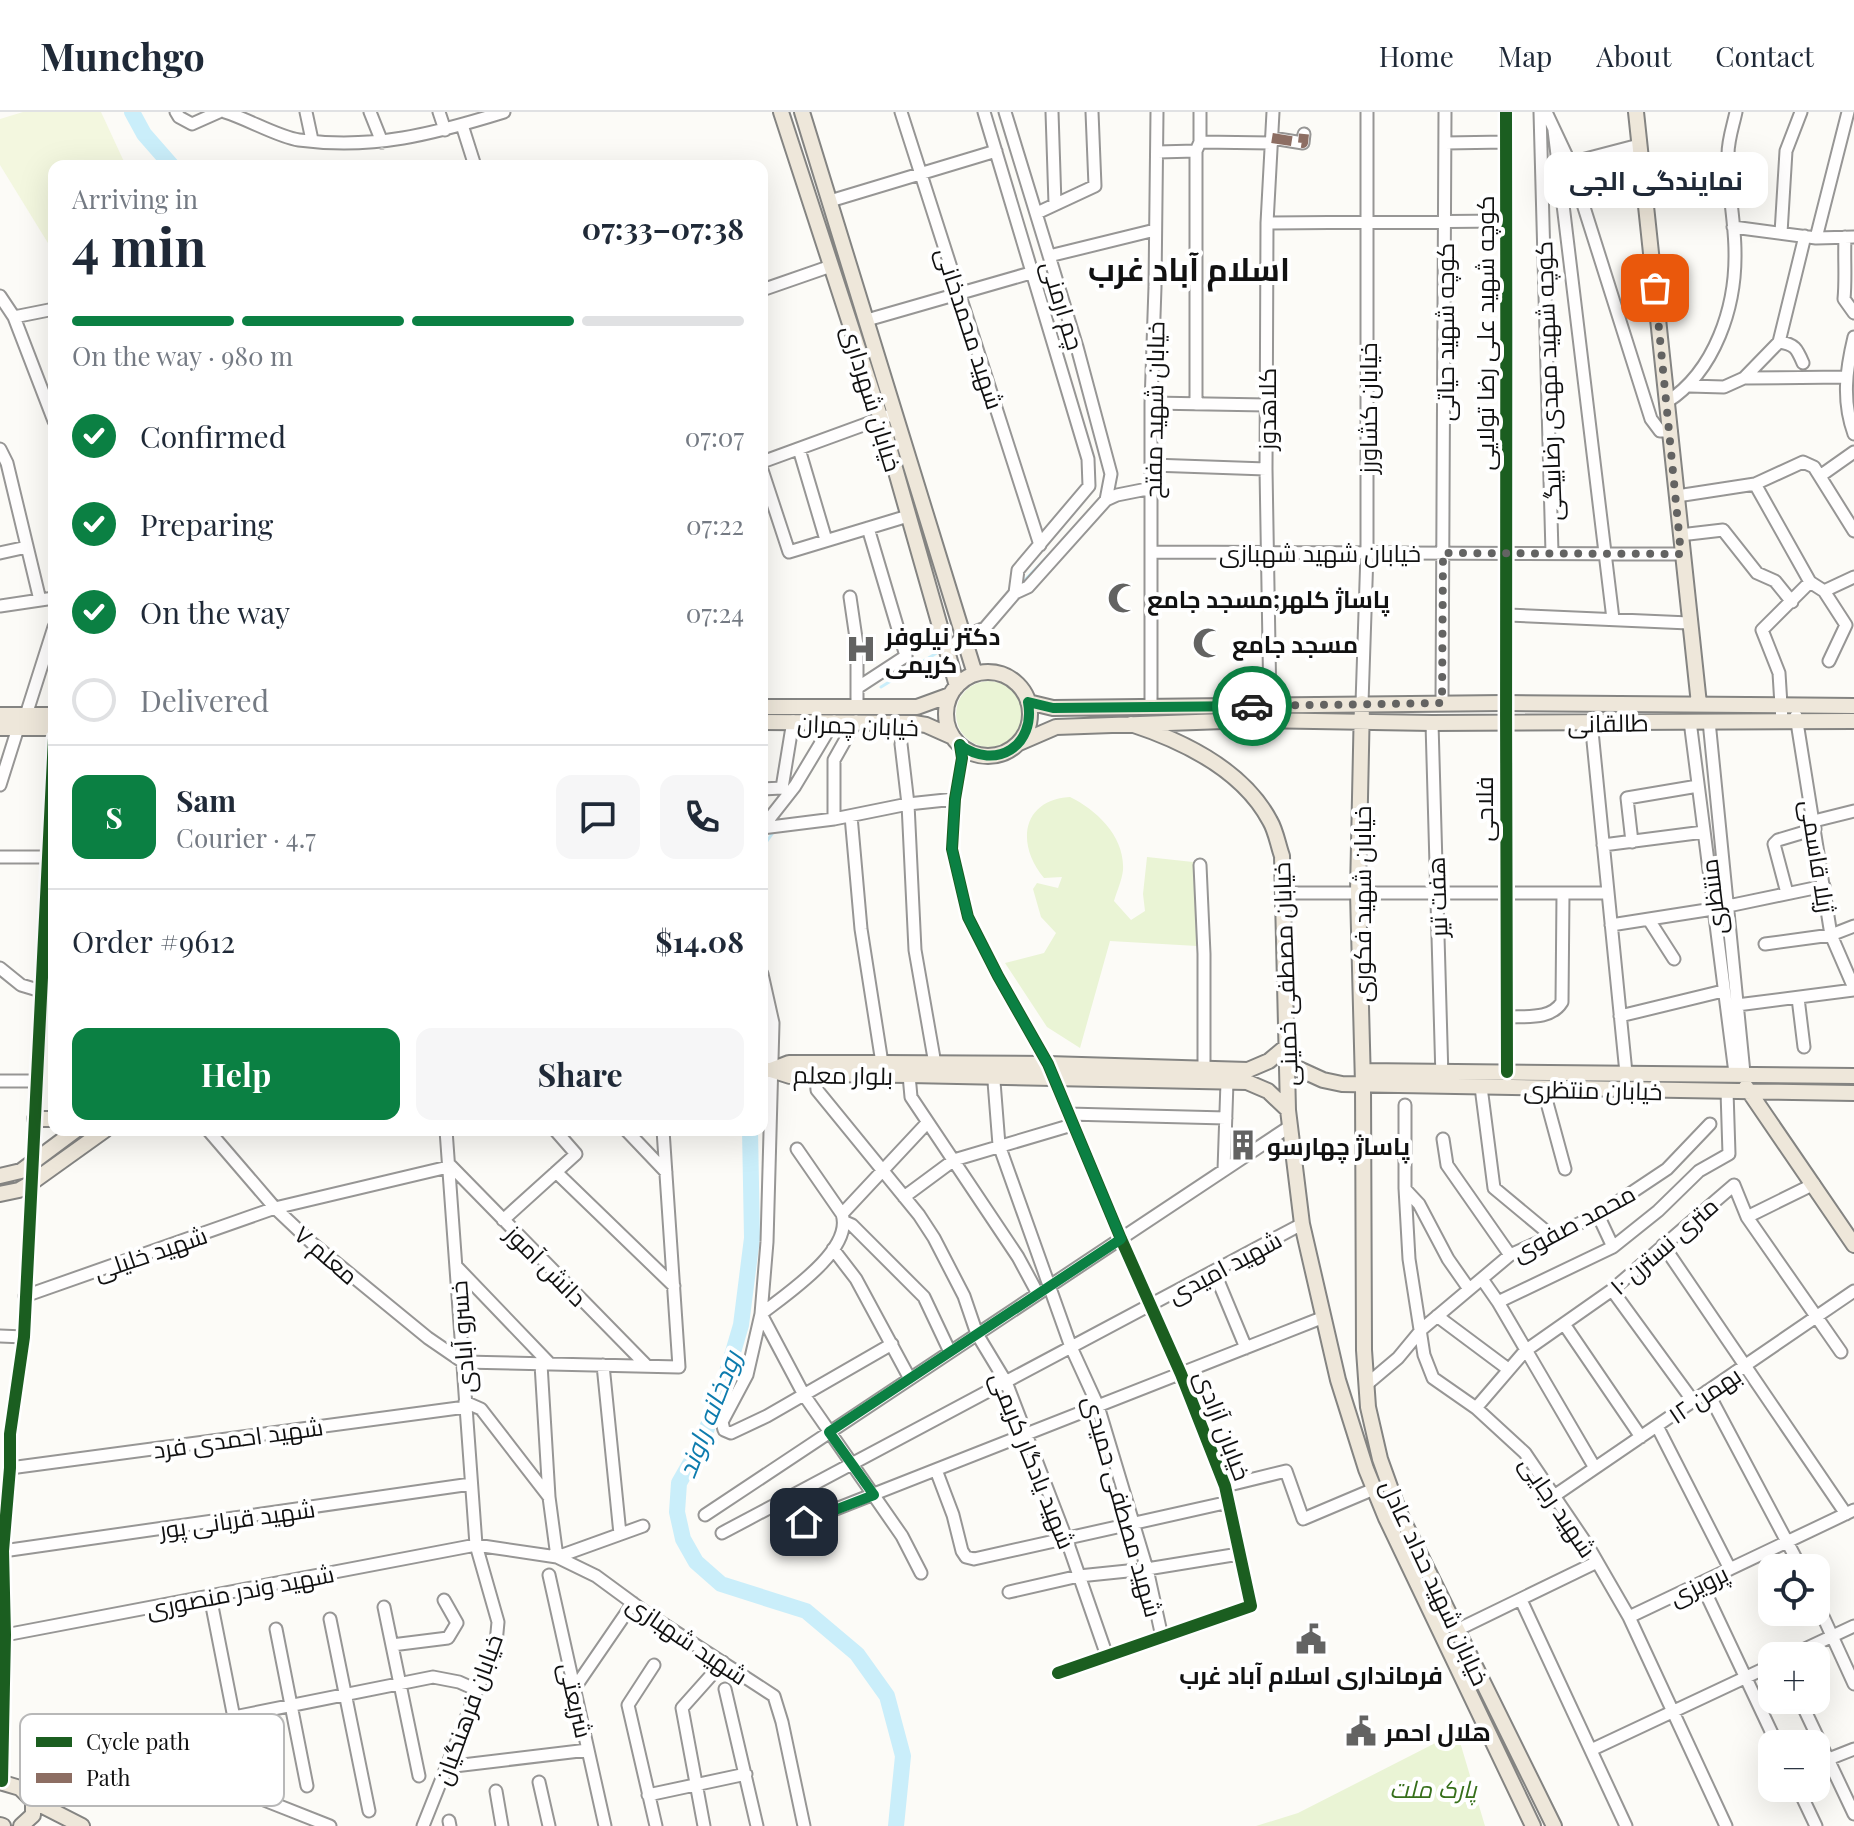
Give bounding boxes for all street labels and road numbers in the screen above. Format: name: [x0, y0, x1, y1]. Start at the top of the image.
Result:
street label: کوچه شهید علی رضا تولایی: [1468, 196, 1502, 470]
street label: کوچه شهید مهدی رضابیگی: [1526, 240, 1570, 521]
street label: شهید محمدخانی: [930, 243, 1012, 413]
street label: کوچه شهید حیاتی: [1428, 243, 1462, 421]
street label: چم ارمنی: [1033, 257, 1093, 354]
street label: خیابان شهرداری: [836, 321, 910, 475]
street label: خیابان شهید مفتح: [1135, 321, 1173, 499]
street label: خیابان کشاورز: [1351, 342, 1383, 476]
street label: کلاهدوز: [1250, 368, 1282, 452]
street label: خیابان شهید شهبازی: [1219, 536, 1421, 568]
street label: طالقانی: [1567, 705, 1649, 739]
street label: خیابان چمران: [796, 706, 920, 744]
street label: فلاحی: [1467, 776, 1499, 842]
street label: ژیلا قاسمی: [1794, 797, 1844, 915]
street label: خیابان شهید فکوری: [1345, 806, 1377, 1002]
street label: هفت تیر: [1419, 856, 1453, 940]
street label: منتظری: [1691, 857, 1733, 937]
street label: خیابان مصطفی خمینی: [1264, 861, 1304, 1087]
street label: بلوار معلم: [793, 1057, 893, 1093]
street label: خیابان منتظری: [1523, 1072, 1663, 1106]
street label: محمد صفوی: [1506, 1176, 1640, 1268]
street label: ۱۰ متری نسترن: [1602, 1189, 1724, 1301]
street label: دانش آموز: [498, 1216, 595, 1313]
street label: معلم ۷: [287, 1217, 366, 1292]
street label: شهید خلیلی: [89, 1218, 211, 1286]
street label: شهید امیدی: [1161, 1223, 1287, 1309]
street label: خسرو آبادی: [441, 1280, 481, 1394]
street label: ۱۲ بهمن: [1661, 1358, 1747, 1430]
street label: خیابان آزادی: [1188, 1365, 1260, 1485]
street label: شهید یادگار کریمی: [984, 1367, 1084, 1553]
street label: شهید مصطفی حمیدی: [1077, 1392, 1171, 1620]
street label: شهید احمدی فرد: [151, 1409, 325, 1465]
street label: شهید رجایی: [1513, 1449, 1605, 1563]
street label: خیابان شهید حداد عادل: [1374, 1474, 1498, 1690]
street label: شهید قربانی پور: [155, 1491, 317, 1547]
street label: شهید وندر منصوری: [143, 1556, 337, 1624]
street label: پرویزی: [1663, 1556, 1734, 1614]
street label: شهید شهبازی: [621, 1587, 755, 1691]
street label: خیابان فرهنگیان: [425, 1629, 509, 1789]
street label: شریعتی: [553, 1659, 601, 1741]

